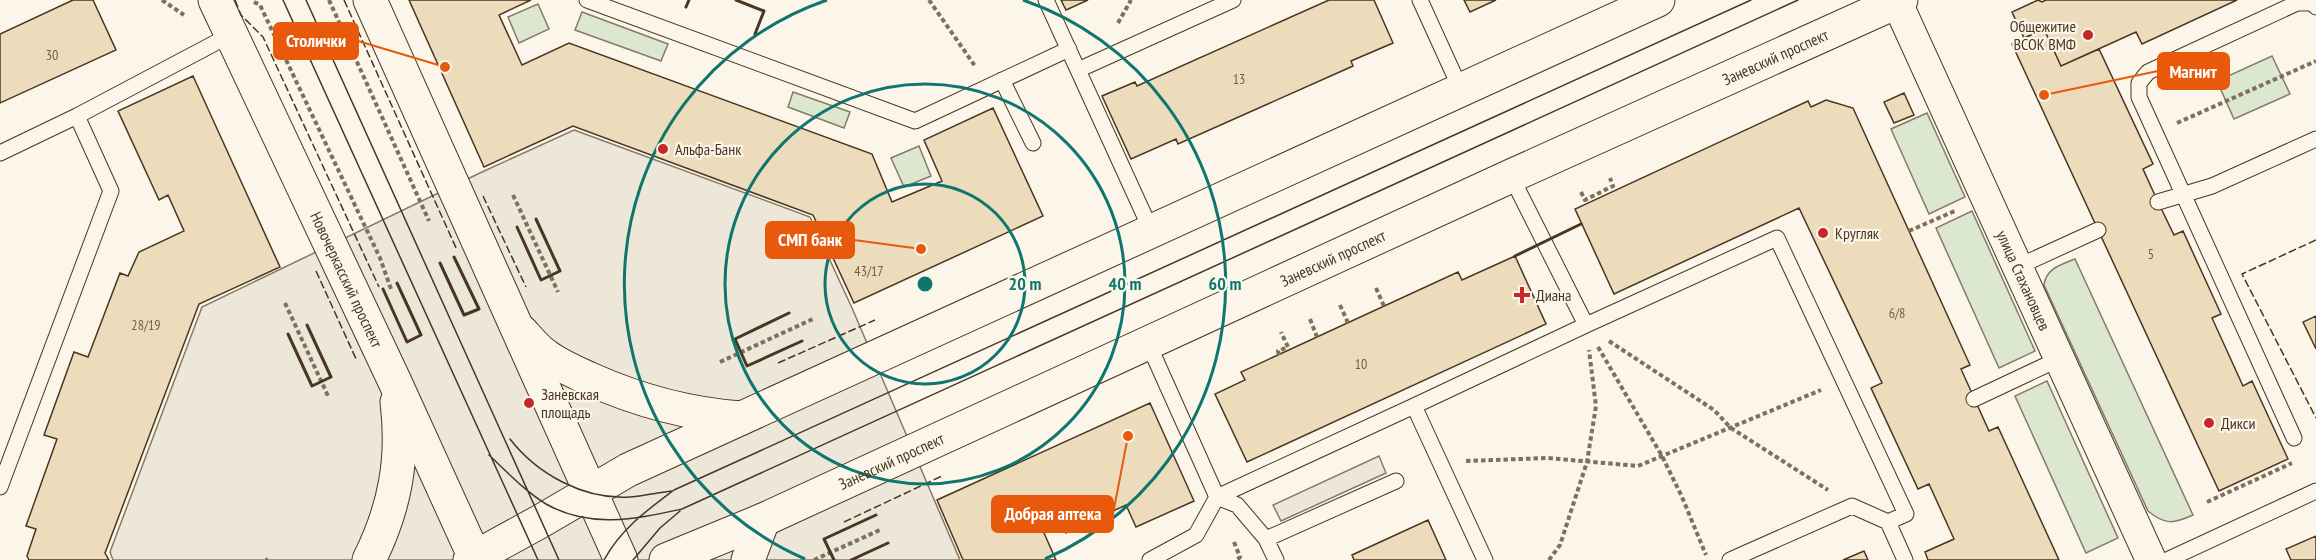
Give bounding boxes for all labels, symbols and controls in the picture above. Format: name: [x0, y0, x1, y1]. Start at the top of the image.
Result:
place label: Общежитие ВСОК ВМФ: [2010, 16, 2076, 54]
callout: Столички: [274, 23, 358, 59]
street label: Заневский проспект: [1719, 24, 1832, 89]
marker: Общежитие ВСОК ВМФ: [2081, 28, 2095, 42]
text: Столички: [286, 29, 346, 52]
house number: 30: [46, 46, 58, 64]
callout: Магнит: [2158, 53, 2229, 89]
text: Магнит: [2169, 60, 2217, 83]
house number: 13: [1233, 70, 1245, 88]
place label: Альфа-Банк: [675, 139, 742, 159]
marker: Альфа-Банк: [656, 142, 670, 156]
street label: Новочеркасский проспект: [306, 209, 388, 351]
callout: СМП банк: [766, 222, 854, 258]
place label: Кругляк: [1835, 223, 1880, 243]
street label: Заневский проспект: [1277, 225, 1390, 291]
marker: Кругляк: [1816, 226, 1830, 240]
street label: улица Стахановцев: [1992, 227, 2055, 333]
text: СМП банк: [778, 228, 843, 251]
house number: 5: [2148, 245, 2154, 263]
house number: 43/17: [854, 262, 884, 280]
text: 20 m: [1009, 272, 1041, 295]
text: 40 m: [1109, 272, 1141, 295]
text: 60 m: [1209, 272, 1241, 295]
centre of rings: [915, 274, 935, 294]
place label: Диана: [1536, 285, 1571, 305]
marker: Диана: [1513, 286, 1531, 304]
house number: 6/8: [1889, 304, 1905, 322]
house number: 28/19: [131, 316, 161, 334]
house number: 10: [1355, 355, 1367, 373]
place label: Заневская площадь: [541, 384, 599, 422]
marker: Заневская площадь: [522, 396, 536, 410]
place label: Дикси: [2221, 413, 2255, 433]
marker: Дикси: [2202, 416, 2216, 430]
street label: Заневский проспект: [835, 428, 948, 494]
callout: Добрая аптека: [992, 496, 1113, 532]
text: Добрая аптека: [1005, 502, 1101, 525]

